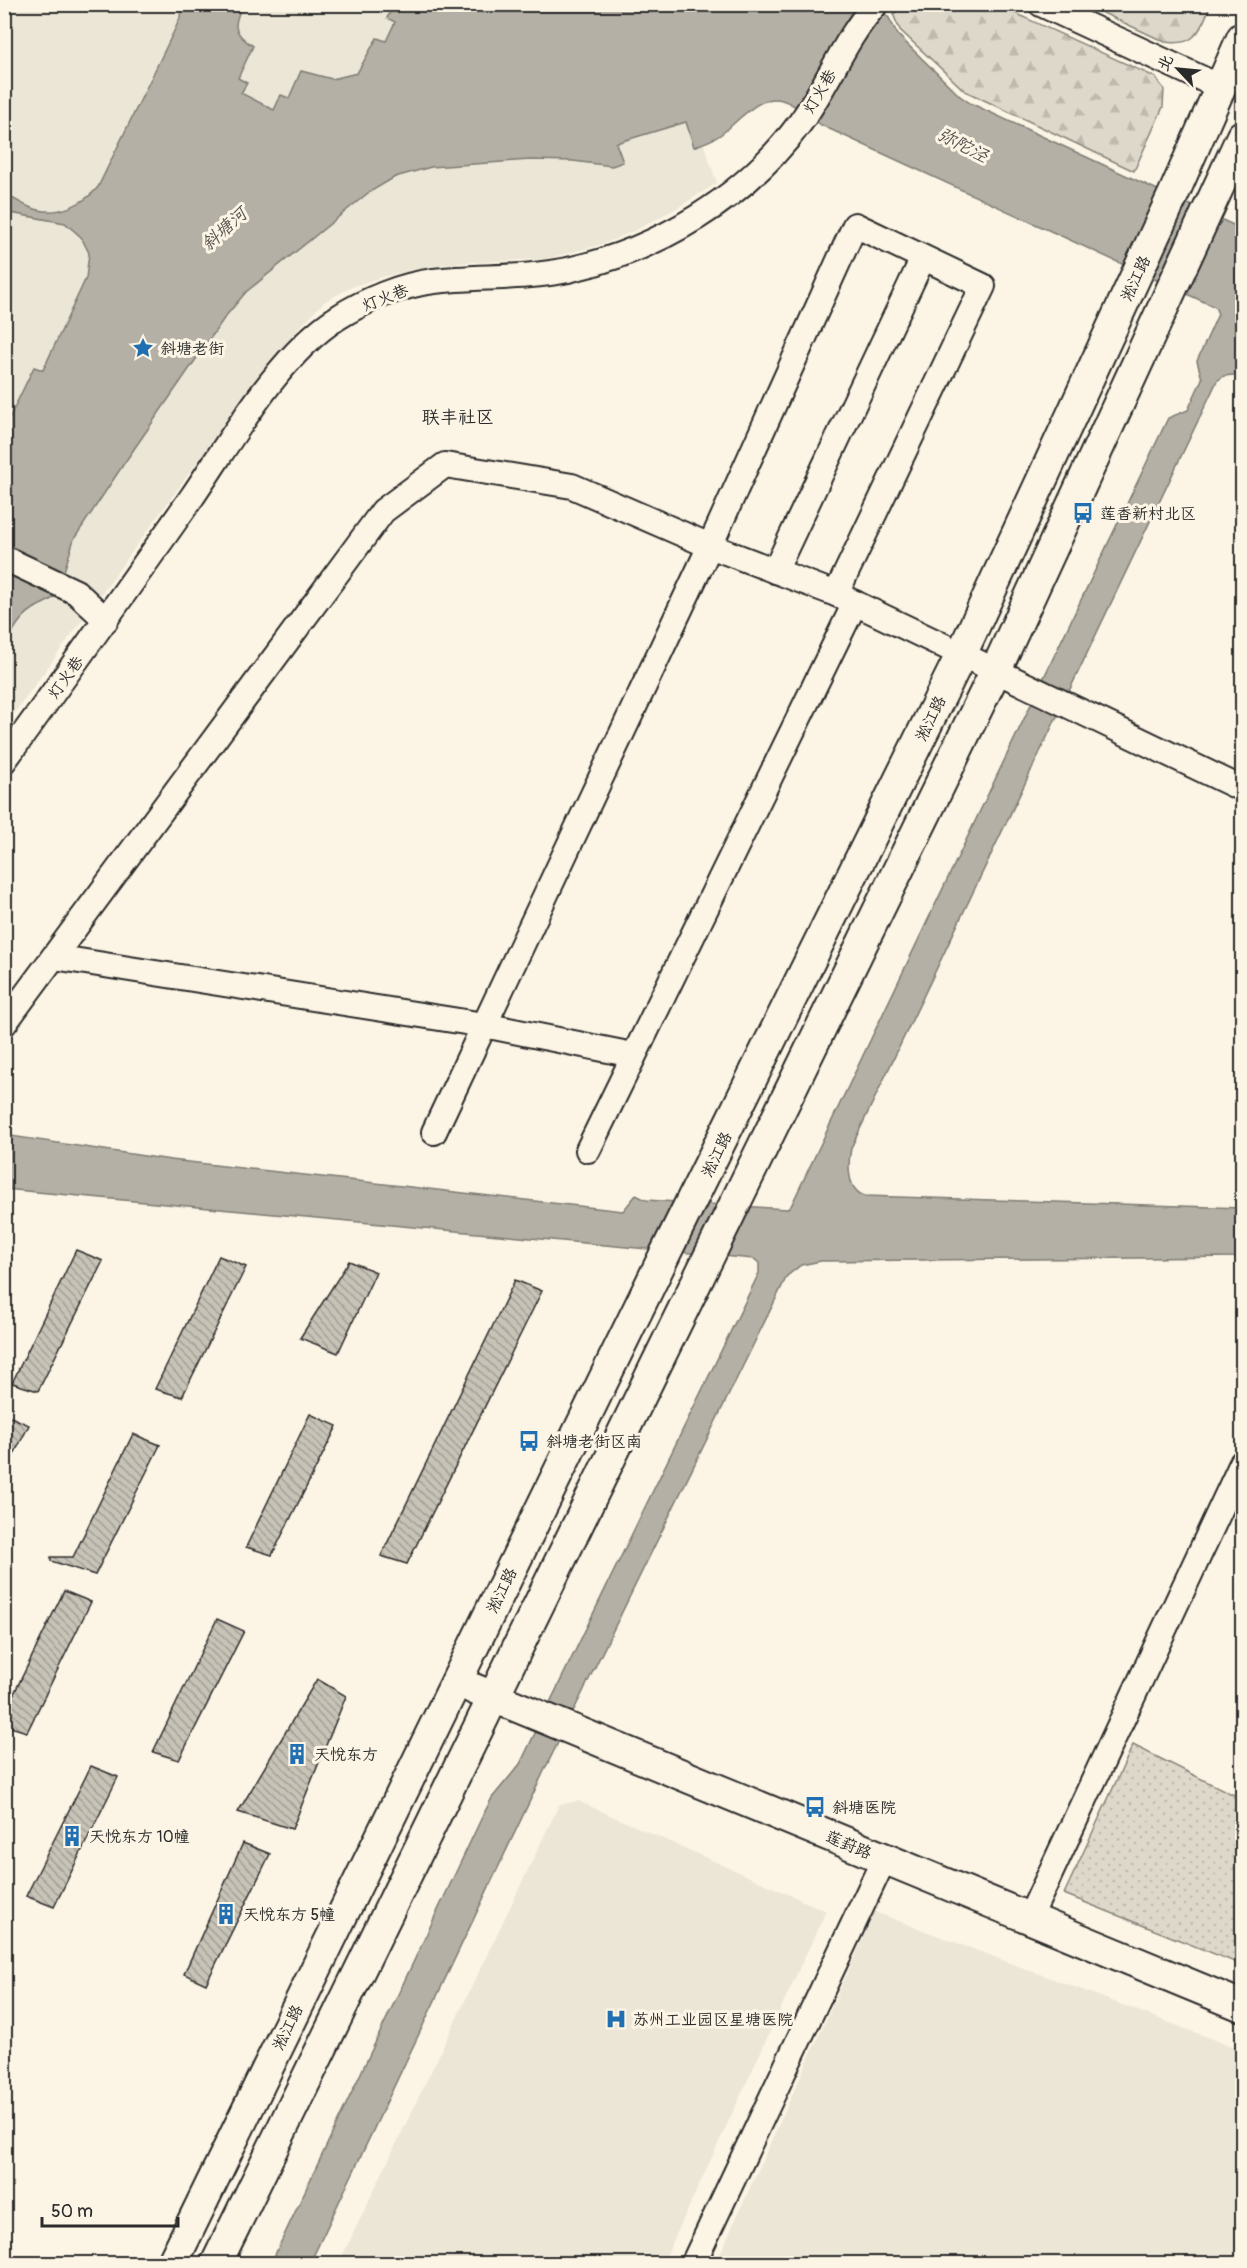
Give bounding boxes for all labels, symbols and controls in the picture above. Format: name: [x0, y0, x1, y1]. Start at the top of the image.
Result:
north arrow: [1148, 39, 1208, 99]
text: 北: [1153, 51, 1178, 74]
street label: 灯火巷: [799, 66, 841, 117]
water label: 弥陀泾: [933, 123, 993, 168]
water label: 斜塘河: [197, 201, 254, 256]
street label: 淞江路: [1117, 252, 1155, 304]
street label: 灯火巷: [359, 280, 411, 316]
place icon: 斜塘老街: [131, 336, 155, 360]
place label: 斜塘老街: [160, 339, 224, 359]
district label: 联丰社区: [422, 406, 494, 429]
bus stop icon: 莲香新村北区: [1071, 501, 1095, 525]
place label: 莲香新村北区: [1100, 504, 1196, 524]
street label: 灯火巷: [44, 652, 88, 703]
street label: 淞江路: [911, 692, 950, 744]
street label: 淞江路: [697, 1128, 736, 1180]
bus stop icon: 斜塘老街区南: [517, 1429, 541, 1453]
place label: 斜塘老街区南: [546, 1432, 642, 1452]
street label: 淞江路: [482, 1564, 521, 1616]
building icon: 天悦东方: [285, 1742, 309, 1766]
place label: 天悦东方: [314, 1745, 378, 1765]
bus stop icon: 斜塘医院: [803, 1795, 827, 1819]
place label: 斜塘医院: [832, 1798, 896, 1818]
building icon: 天悦东方 10幢: [60, 1824, 84, 1848]
street label: 莲葑路: [823, 1826, 875, 1864]
place label: 天悦东方 10幢: [89, 1827, 190, 1847]
building icon: 天悦东方 5幢: [214, 1902, 238, 1926]
place label: 天悦东方 5幢: [243, 1905, 335, 1925]
street label: 淞江路: [268, 2001, 307, 2053]
hospital icon: 苏州工业园区星塘医院: [604, 2007, 628, 2031]
place label: 苏州工业园区星塘医院: [633, 2010, 793, 2030]
scale bar: [42, 2190, 178, 2228]
text: 50 m: [51, 2200, 93, 2223]

